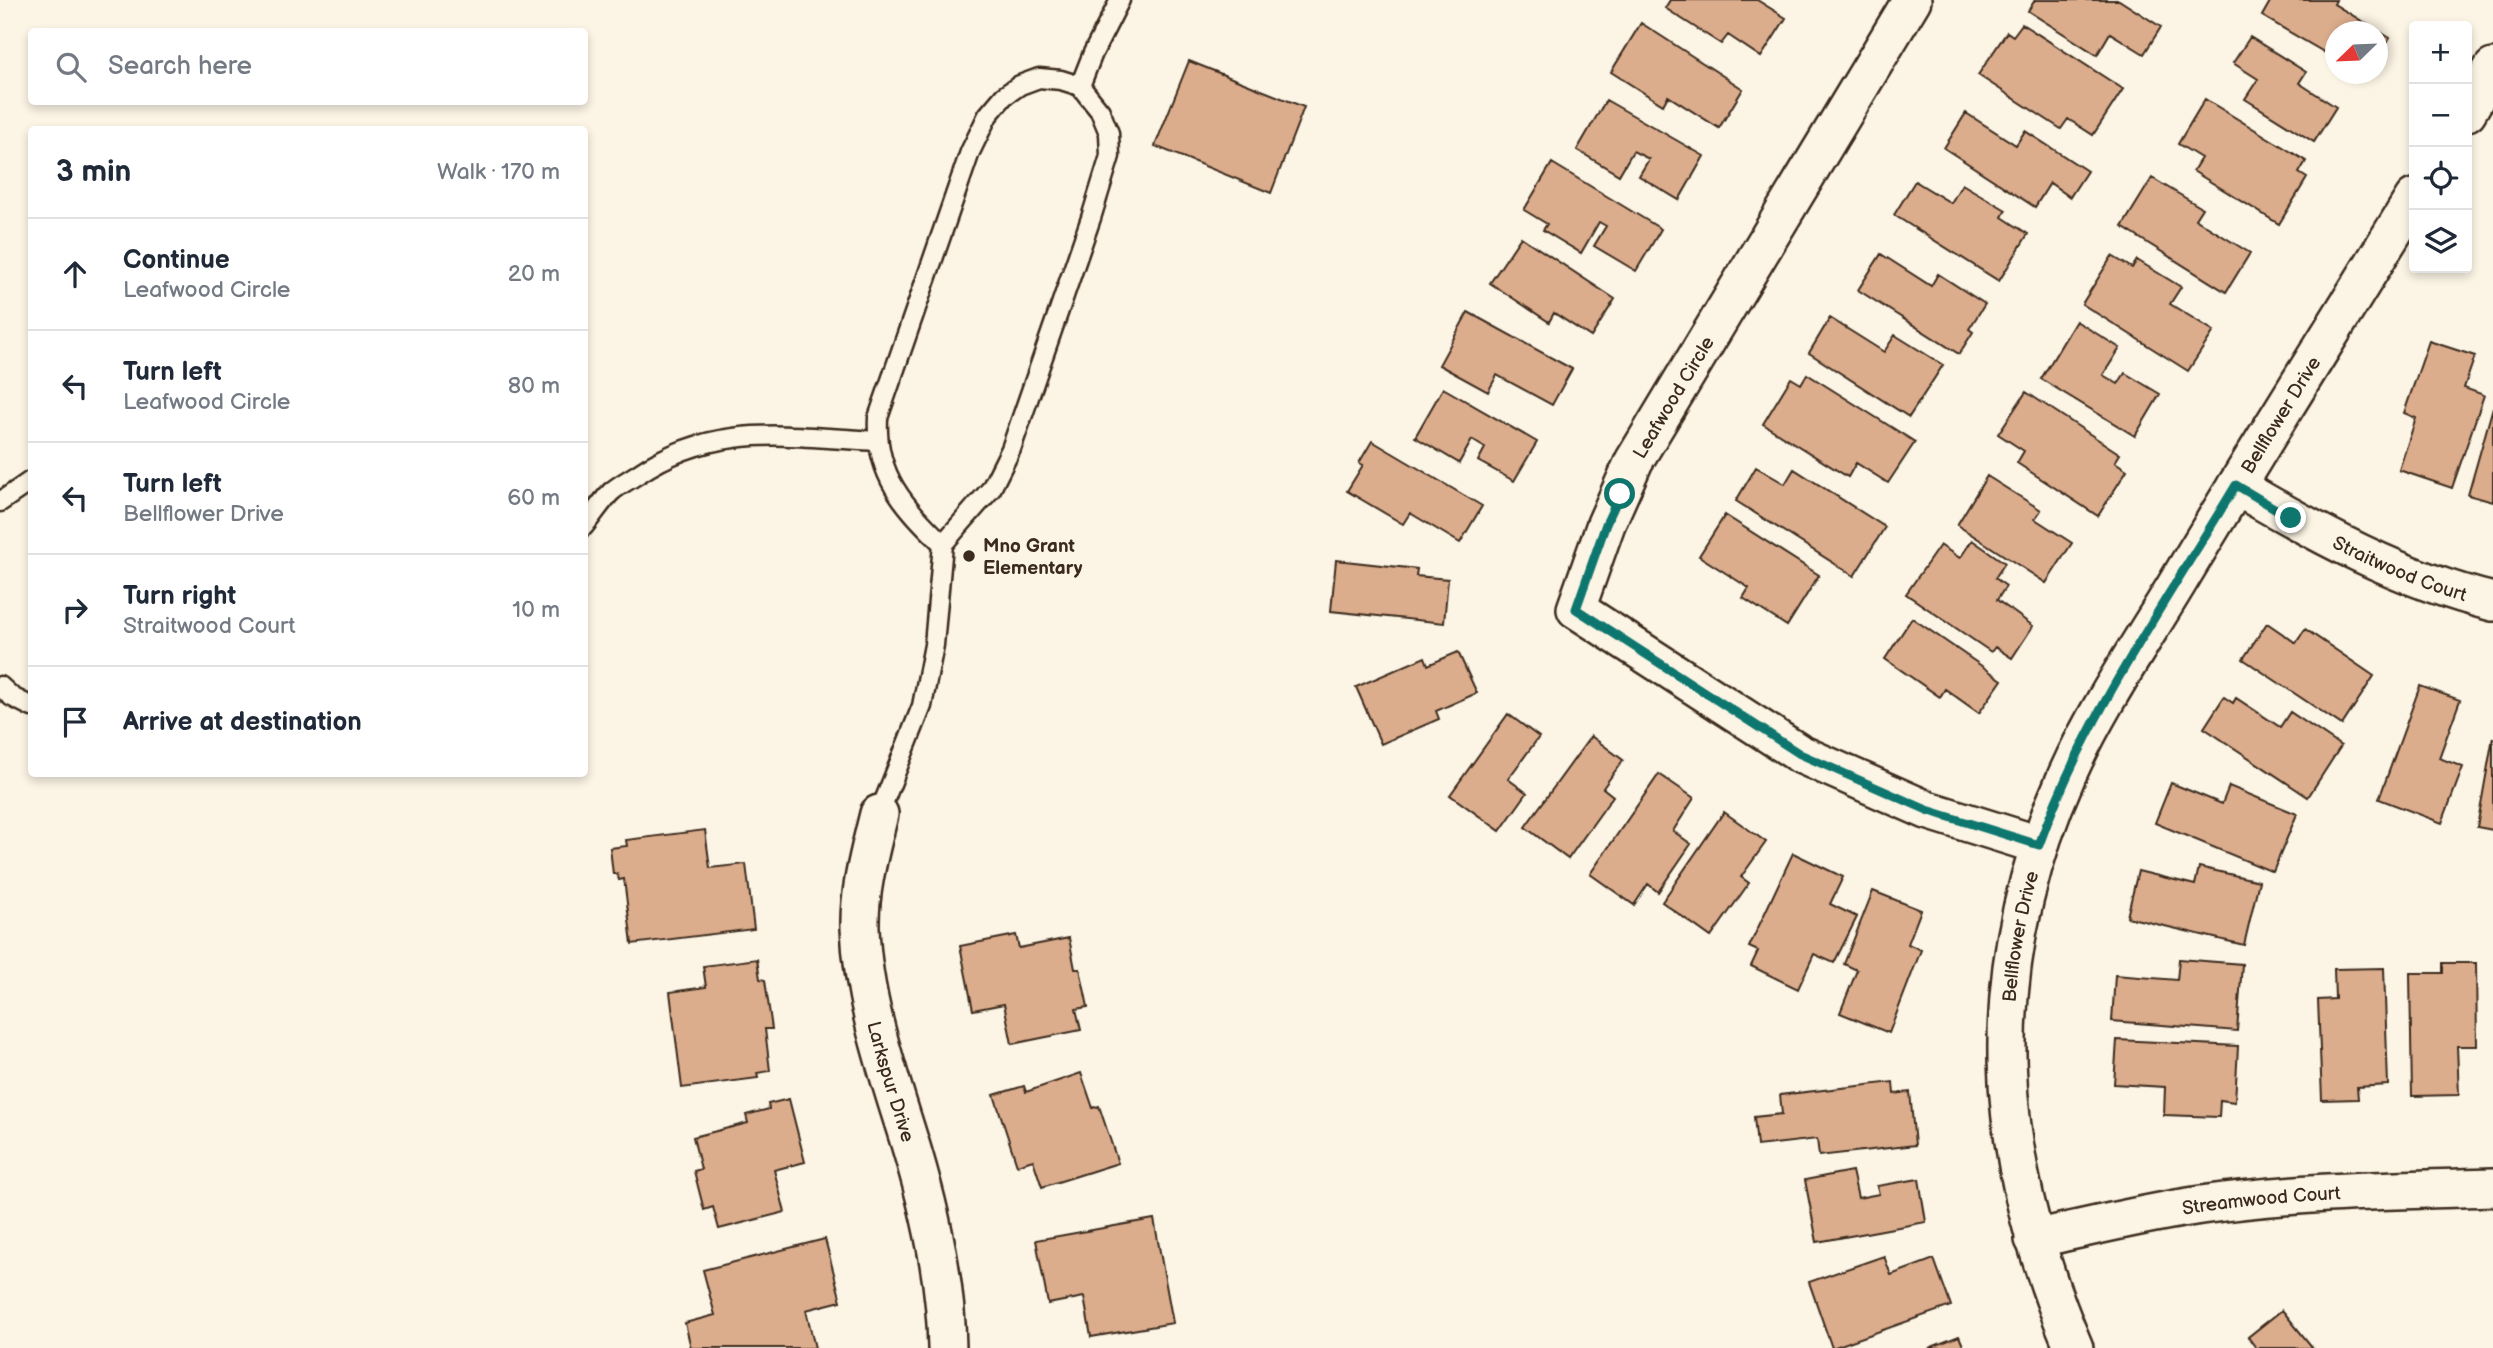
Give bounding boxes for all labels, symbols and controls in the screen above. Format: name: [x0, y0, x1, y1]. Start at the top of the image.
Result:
north arrow: [2325, 21, 2388, 84]
map controls: [2409, 21, 2472, 273]
button: +: [2409, 21, 2472, 84]
search box: [28, 28, 588, 105]
icon: search: [52, 48, 90, 86]
text: Search here: [108, 51, 252, 82]
button: −: [2409, 84, 2472, 147]
button: locate: [2409, 147, 2472, 210]
text: 3 min: [56, 154, 131, 190]
text: Walk · 170 m: [437, 158, 560, 186]
button: layers: [2409, 210, 2472, 273]
text: Continue: [123, 245, 230, 276]
icon: ahead: [56, 255, 94, 293]
text: 20 m: [508, 260, 560, 288]
text: Leafwood Circle: [123, 276, 291, 304]
street label: Leafwood Circle: [1629, 333, 1720, 463]
street label: Bellflower Drive: [2237, 353, 2326, 478]
text: Turn left: [123, 357, 222, 388]
icon: left: [56, 367, 94, 405]
text: 80 m: [508, 372, 560, 400]
text: Leafwood Circle: [123, 388, 291, 416]
text: Turn left: [123, 469, 222, 500]
route start: [1604, 478, 1635, 509]
icon: left: [56, 479, 94, 517]
text: 60 m: [507, 484, 560, 512]
text: Bellflower Drive: [123, 500, 284, 528]
route end: [2275, 502, 2306, 533]
street label: Straitwood Court: [2329, 532, 2469, 607]
place label: Mno Grant Elementary: [983, 535, 1083, 580]
marker: Mno Grant Elementary: [961, 548, 977, 564]
text: Turn right: [123, 581, 236, 612]
icon: right: [56, 591, 94, 629]
text: 10 m: [512, 596, 560, 624]
text: Straitwood Court: [123, 612, 296, 640]
icon: arrive: [56, 703, 94, 741]
text: Arrive at destination: [123, 707, 362, 738]
street label: Bellflower Drive: [1998, 869, 2044, 1003]
street label: Larkspur Drive: [861, 1019, 919, 1145]
street label: Streamwood Court: [2181, 1182, 2341, 1221]

